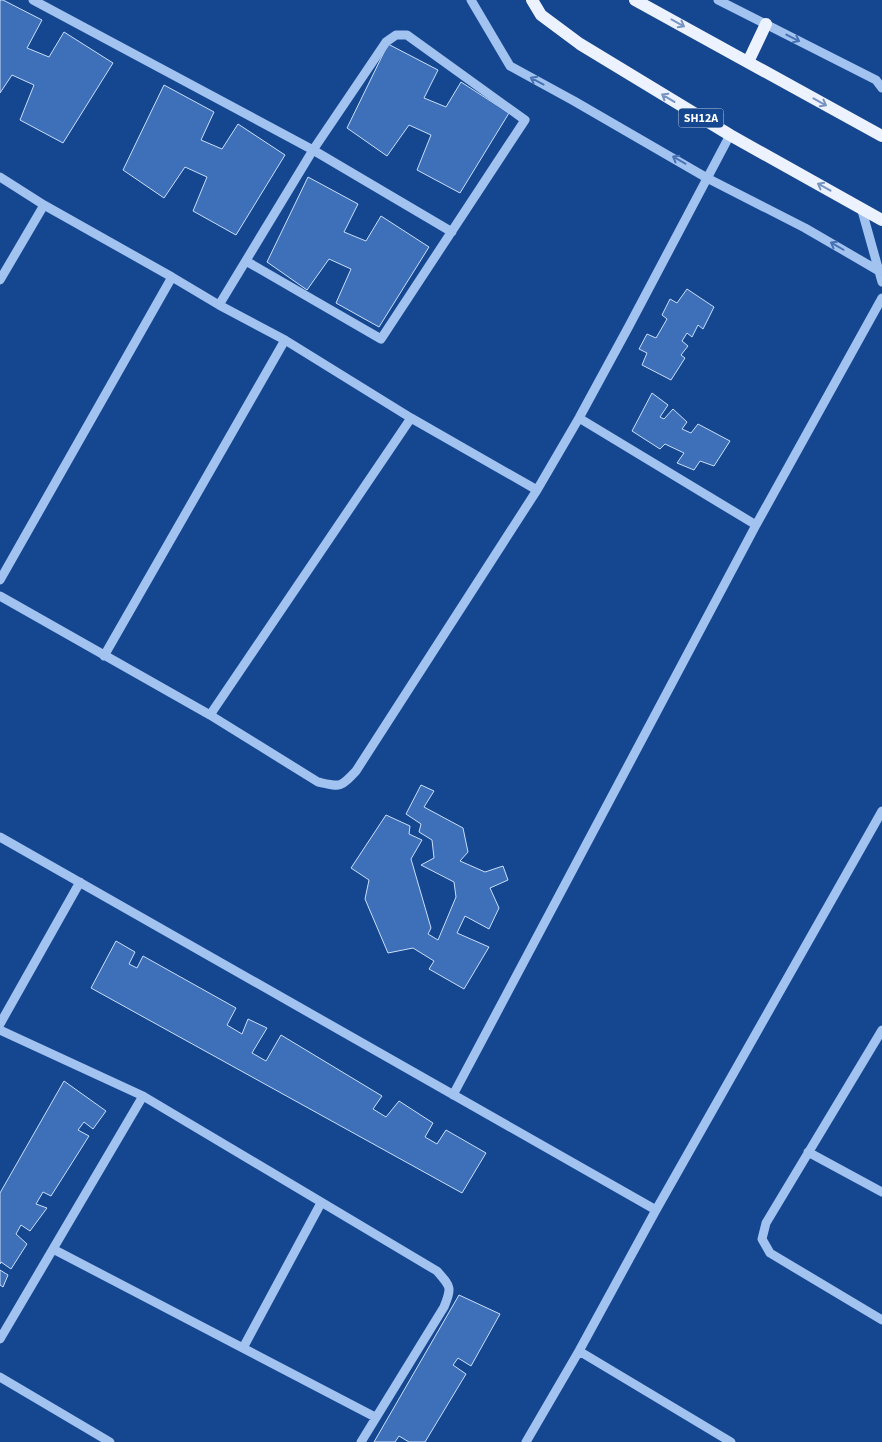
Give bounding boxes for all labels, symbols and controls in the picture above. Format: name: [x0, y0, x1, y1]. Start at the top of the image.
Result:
one-way arrow: [670, 19, 685, 29]
one-way arrow: [785, 33, 800, 43]
one-way arrow: [530, 76, 545, 85]
one-way arrow: [662, 92, 676, 102]
one-way arrow: [813, 97, 828, 107]
road number: SH12A: [678, 109, 724, 128]
one-way arrow: [672, 155, 686, 165]
one-way arrow: [818, 182, 832, 192]
one-way arrow: [830, 241, 844, 251]

